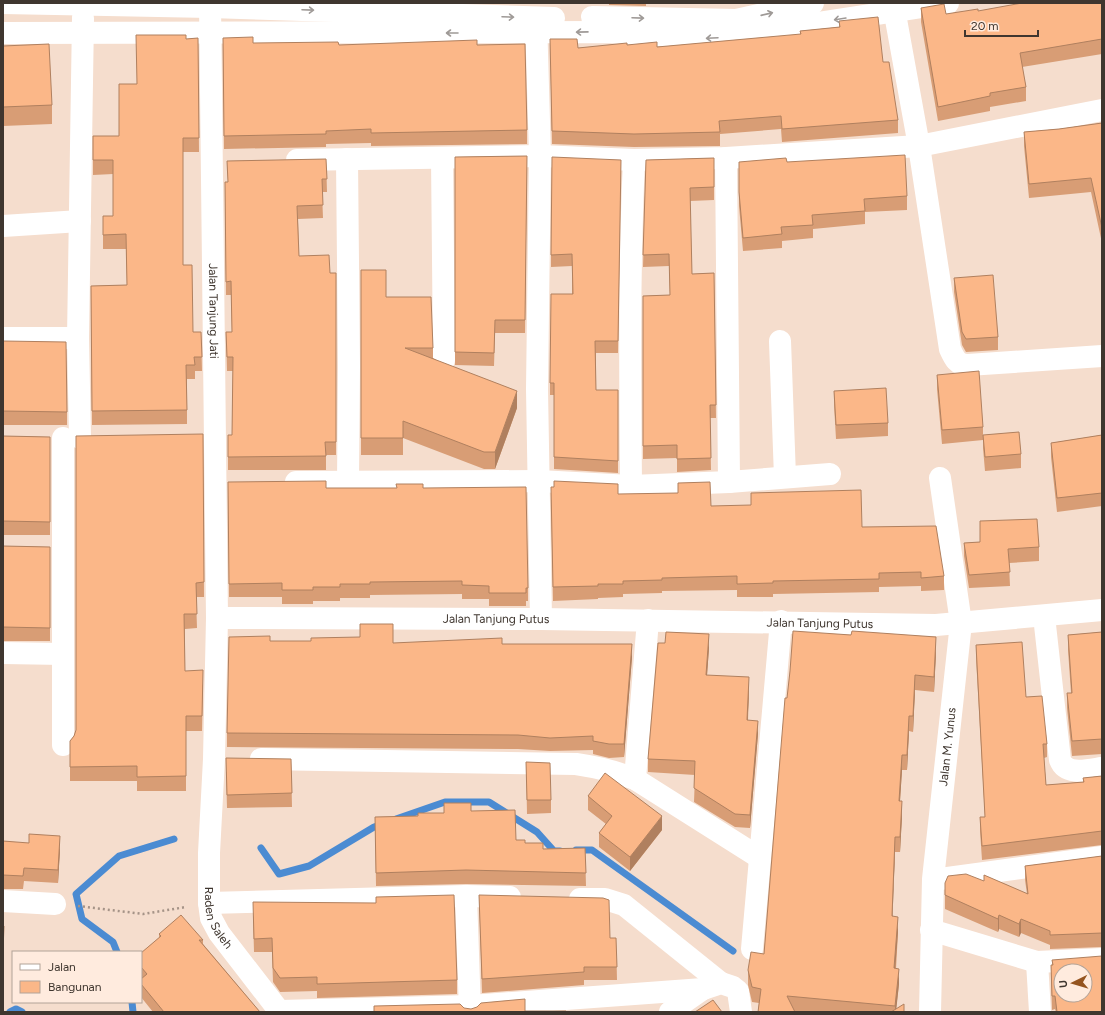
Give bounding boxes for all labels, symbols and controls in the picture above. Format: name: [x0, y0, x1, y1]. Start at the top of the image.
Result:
one-way arrow: [301, 6, 314, 14]
one-way arrow: [760, 9, 773, 17]
scale bar: [965, 12, 1038, 38]
one-way arrow: [501, 13, 514, 21]
one-way arrow: [631, 14, 644, 22]
one-way arrow: [834, 15, 847, 23]
text: 20 m: [971, 19, 999, 33]
one-way arrow: [576, 28, 589, 36]
one-way arrow: [446, 29, 459, 37]
one-way arrow: [706, 34, 719, 41]
street label: Jalan Tanjung Jati: [206, 263, 221, 359]
street label: Jalan Tanjung Putus: [443, 612, 550, 626]
street label: Jalan Tanjung Putus: [767, 615, 874, 631]
street label: Jalan M. Yunus: [936, 706, 959, 787]
street label: Raden Saleh: [202, 887, 236, 952]
legend: [12, 951, 142, 1003]
text: Jalan: [48, 960, 76, 974]
north arrow: [1053, 963, 1093, 1003]
text: U: [1057, 979, 1070, 988]
text: Bangunan: [48, 980, 102, 994]

